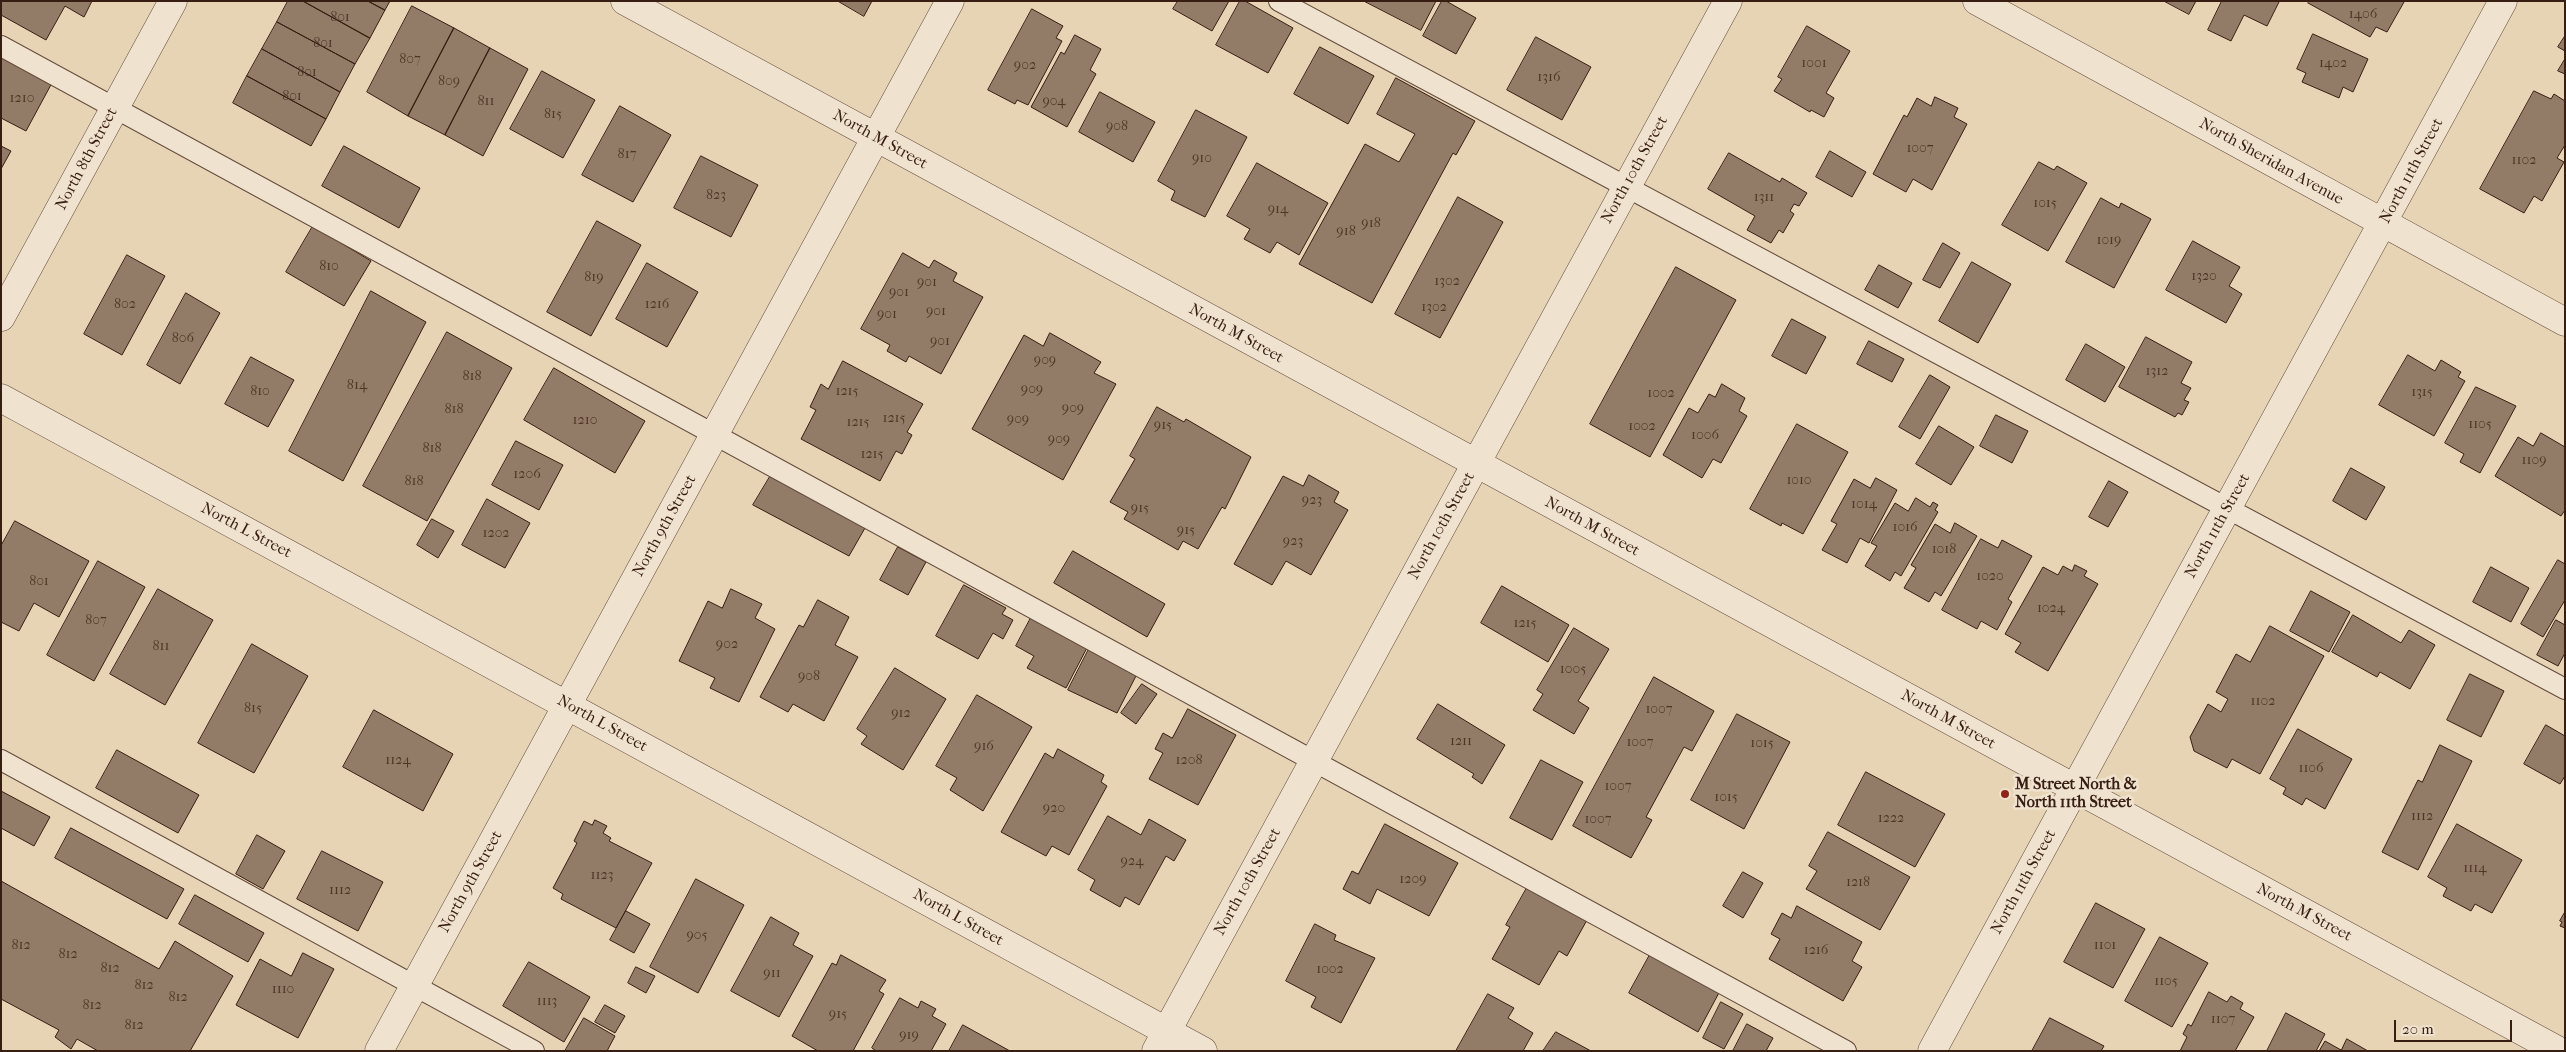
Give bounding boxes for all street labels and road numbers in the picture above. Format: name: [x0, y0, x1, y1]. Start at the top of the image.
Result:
street label: North 8th Street: [52, 104, 122, 214]
street label: North M Street: [829, 106, 931, 174]
street label: North 10th Street: [1598, 113, 1672, 227]
street label: North Sheridan Avenue: [2196, 114, 2346, 210]
street label: North 11th Street: [2376, 115, 2448, 227]
street label: North M Street: [1185, 300, 1287, 368]
street label: North 10th Street: [1405, 469, 1479, 583]
street label: North 11th Street: [2181, 470, 2255, 582]
street label: North 9th Street: [629, 472, 701, 580]
street label: North M Street: [1541, 493, 1643, 561]
street label: North L Street: [197, 499, 295, 563]
street label: North M Street: [1897, 686, 1999, 754]
street label: North L Street: [554, 691, 650, 757]
street label: North 10th Street: [1211, 825, 1285, 939]
street label: North 11th Street: [1987, 826, 2061, 938]
street label: North 9th Street: [435, 828, 507, 936]
street label: North M Street: [2253, 880, 2355, 946]
street label: North L Street: [910, 885, 1006, 951]

